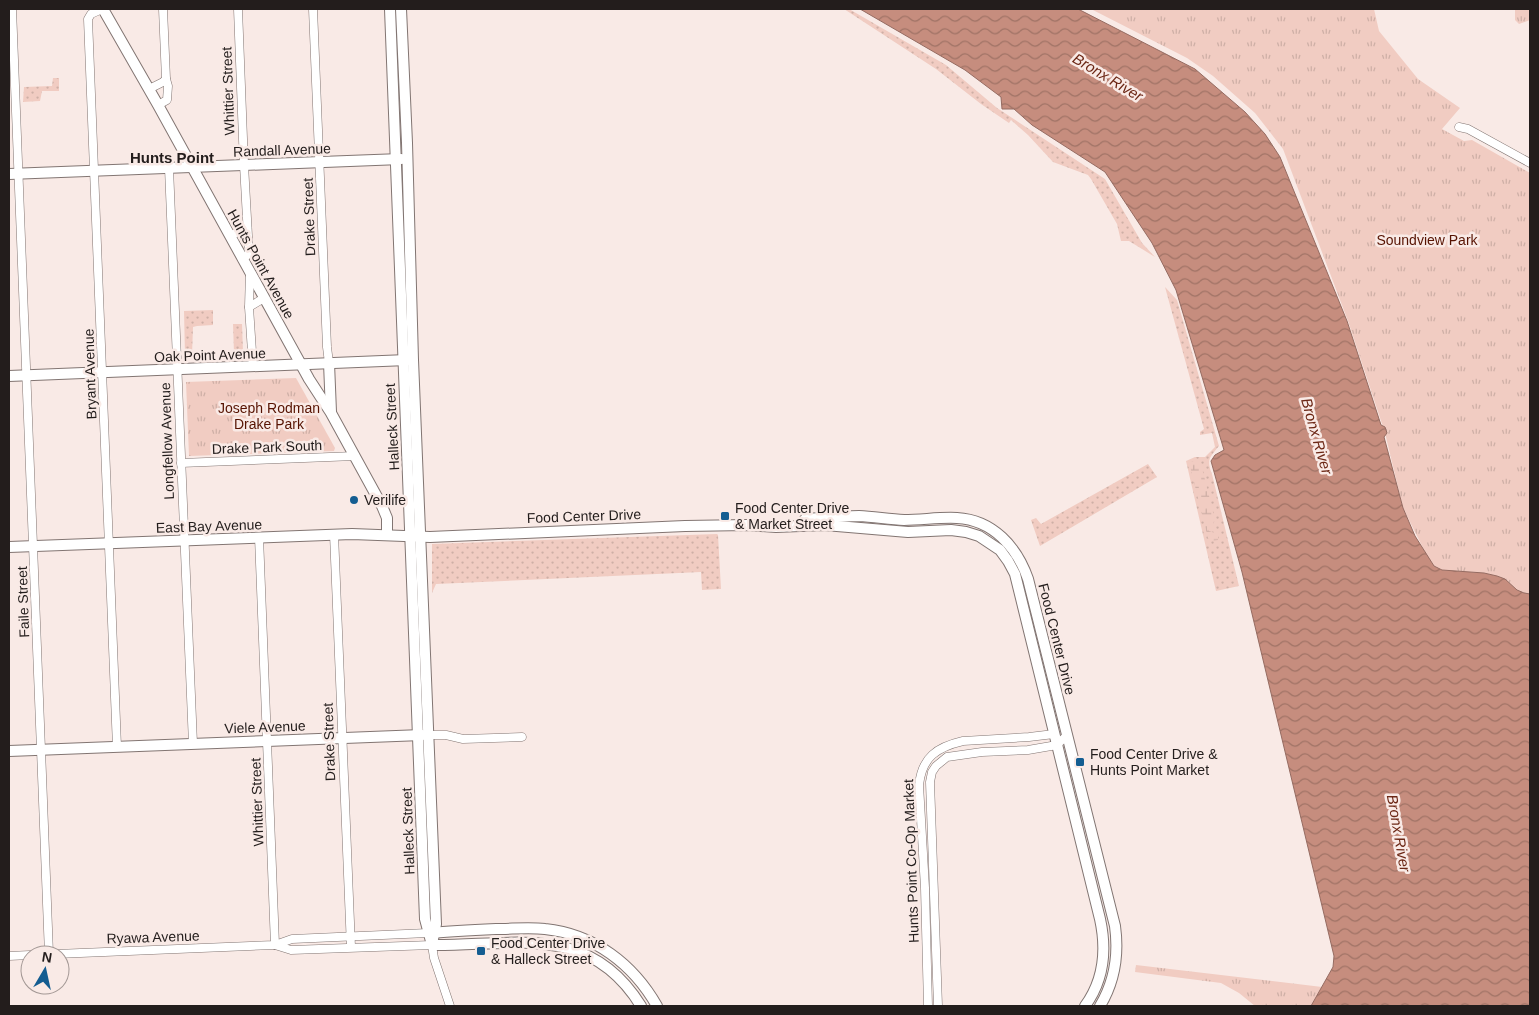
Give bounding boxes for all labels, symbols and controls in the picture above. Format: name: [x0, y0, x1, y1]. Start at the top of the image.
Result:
street label: Whittier Street: [218, 46, 238, 136]
water label: Bronx River: [1070, 50, 1147, 105]
street label: Randall Avenue: [233, 140, 331, 160]
district label: Hunts Point: [130, 149, 214, 166]
street label: Drake Street: [300, 177, 318, 257]
street label: Hunts Point Avenue: [224, 206, 298, 322]
park label: Soundview Park: [1376, 232, 1479, 248]
street label: Bryant Avenue: [80, 328, 100, 420]
street label: Oak Point Avenue: [154, 345, 266, 365]
street label: Longfellow Avenue: [157, 382, 177, 500]
street label: Halleck Street: [382, 383, 402, 471]
water label: Bronx River: [1298, 396, 1336, 477]
park label: Joseph Rodman Drake Park: [218, 400, 320, 432]
street label: Drake Park South: [212, 437, 322, 457]
place label: Verilife: [364, 492, 406, 508]
marker: Verilife: [348, 494, 360, 506]
place label: Food Center Drive & Market Street: [735, 500, 850, 532]
street label: Food Center Drive: [527, 506, 642, 526]
marker: Food Center Drive & Market Street: [719, 510, 731, 522]
street label: East Bay Avenue: [156, 516, 263, 536]
street label: Faile Street: [14, 566, 32, 638]
street label: Food Center Drive: [1035, 582, 1079, 697]
street label: Drake Street: [320, 702, 338, 782]
street label: Viele Avenue: [224, 718, 306, 736]
place label: Food Center Drive & Hunts Point Market: [1090, 746, 1218, 778]
marker: Food Center Drive & Hunts Point Market: [1074, 756, 1086, 768]
street label: Whittier Street: [247, 757, 267, 847]
street label: Hunts Point Co-Op Market: [900, 779, 922, 943]
street label: Halleck Street: [398, 787, 418, 875]
water label: Bronx River: [1384, 793, 1414, 874]
street label: Ryawa Avenue: [106, 927, 200, 947]
place label: Food Center Drive & Halleck Street: [491, 935, 606, 967]
north arrow: [20, 945, 70, 995]
marker: Food Center Drive & Halleck Street: [475, 945, 487, 957]
text: N: [41, 948, 53, 966]

